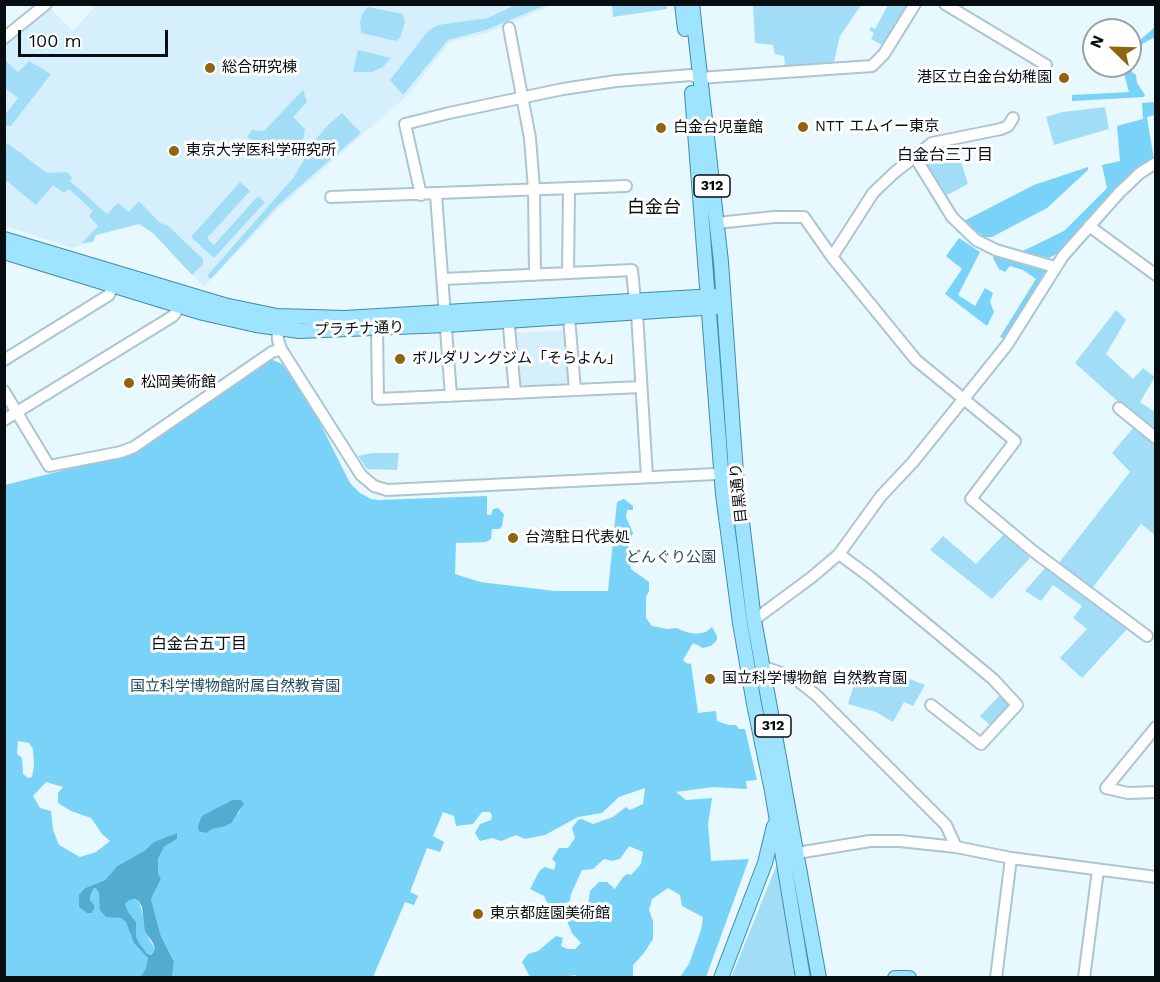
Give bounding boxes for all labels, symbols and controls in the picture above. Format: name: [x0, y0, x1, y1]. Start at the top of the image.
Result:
scale bar: [21, 18, 171, 56]
north arrow: [1082, 18, 1142, 78]
text: 100 m: [29, 30, 82, 51]
text: N: [1086, 32, 1108, 51]
place label: 総合研究棟: [222, 59, 297, 77]
marker: 総合研究棟: [203, 61, 217, 75]
place label: 港区立白金台幼稚園: [917, 69, 1052, 87]
marker: 港区立白金台幼稚園: [1057, 71, 1071, 85]
place label: NTT エムイー東京: [815, 118, 939, 136]
place label: 白金台児童館: [673, 119, 763, 137]
marker: NTT エムイー東京: [796, 120, 810, 134]
marker: 白金台児童館: [654, 121, 668, 135]
place label: 東京大学医科学研究所: [186, 142, 336, 160]
marker: 東京大学医科学研究所: [167, 144, 181, 158]
district label: 白金台三丁目: [897, 145, 993, 165]
road number: 312: [694, 175, 730, 197]
district label: 白金台: [627, 197, 681, 219]
street label: プラチナ通り: [314, 318, 404, 340]
place label: ボルダリングジム「そらよん」: [412, 350, 622, 368]
marker: ボルダリングジム「そらよん」: [393, 352, 407, 366]
place label: 松岡美術館: [141, 374, 216, 392]
marker: 松岡美術館: [122, 376, 136, 390]
street label: 目黒通り: [727, 462, 751, 524]
place label: 台湾駐日代表処: [525, 529, 630, 547]
marker: 台湾駐日代表処: [506, 531, 520, 545]
park label: どんぐり公園: [626, 549, 716, 567]
district label: 白金台五丁目: [151, 634, 247, 654]
place label: 国立科学博物館 自然教育園: [722, 670, 907, 688]
marker: 国立科学博物館 自然教育園: [703, 672, 717, 686]
park label: 国立科学博物館附属自然教育園: [130, 678, 340, 696]
road number: 312: [755, 715, 791, 737]
place label: 東京都庭園美術館: [490, 905, 610, 923]
marker: 東京都庭園美術館: [471, 907, 485, 921]

